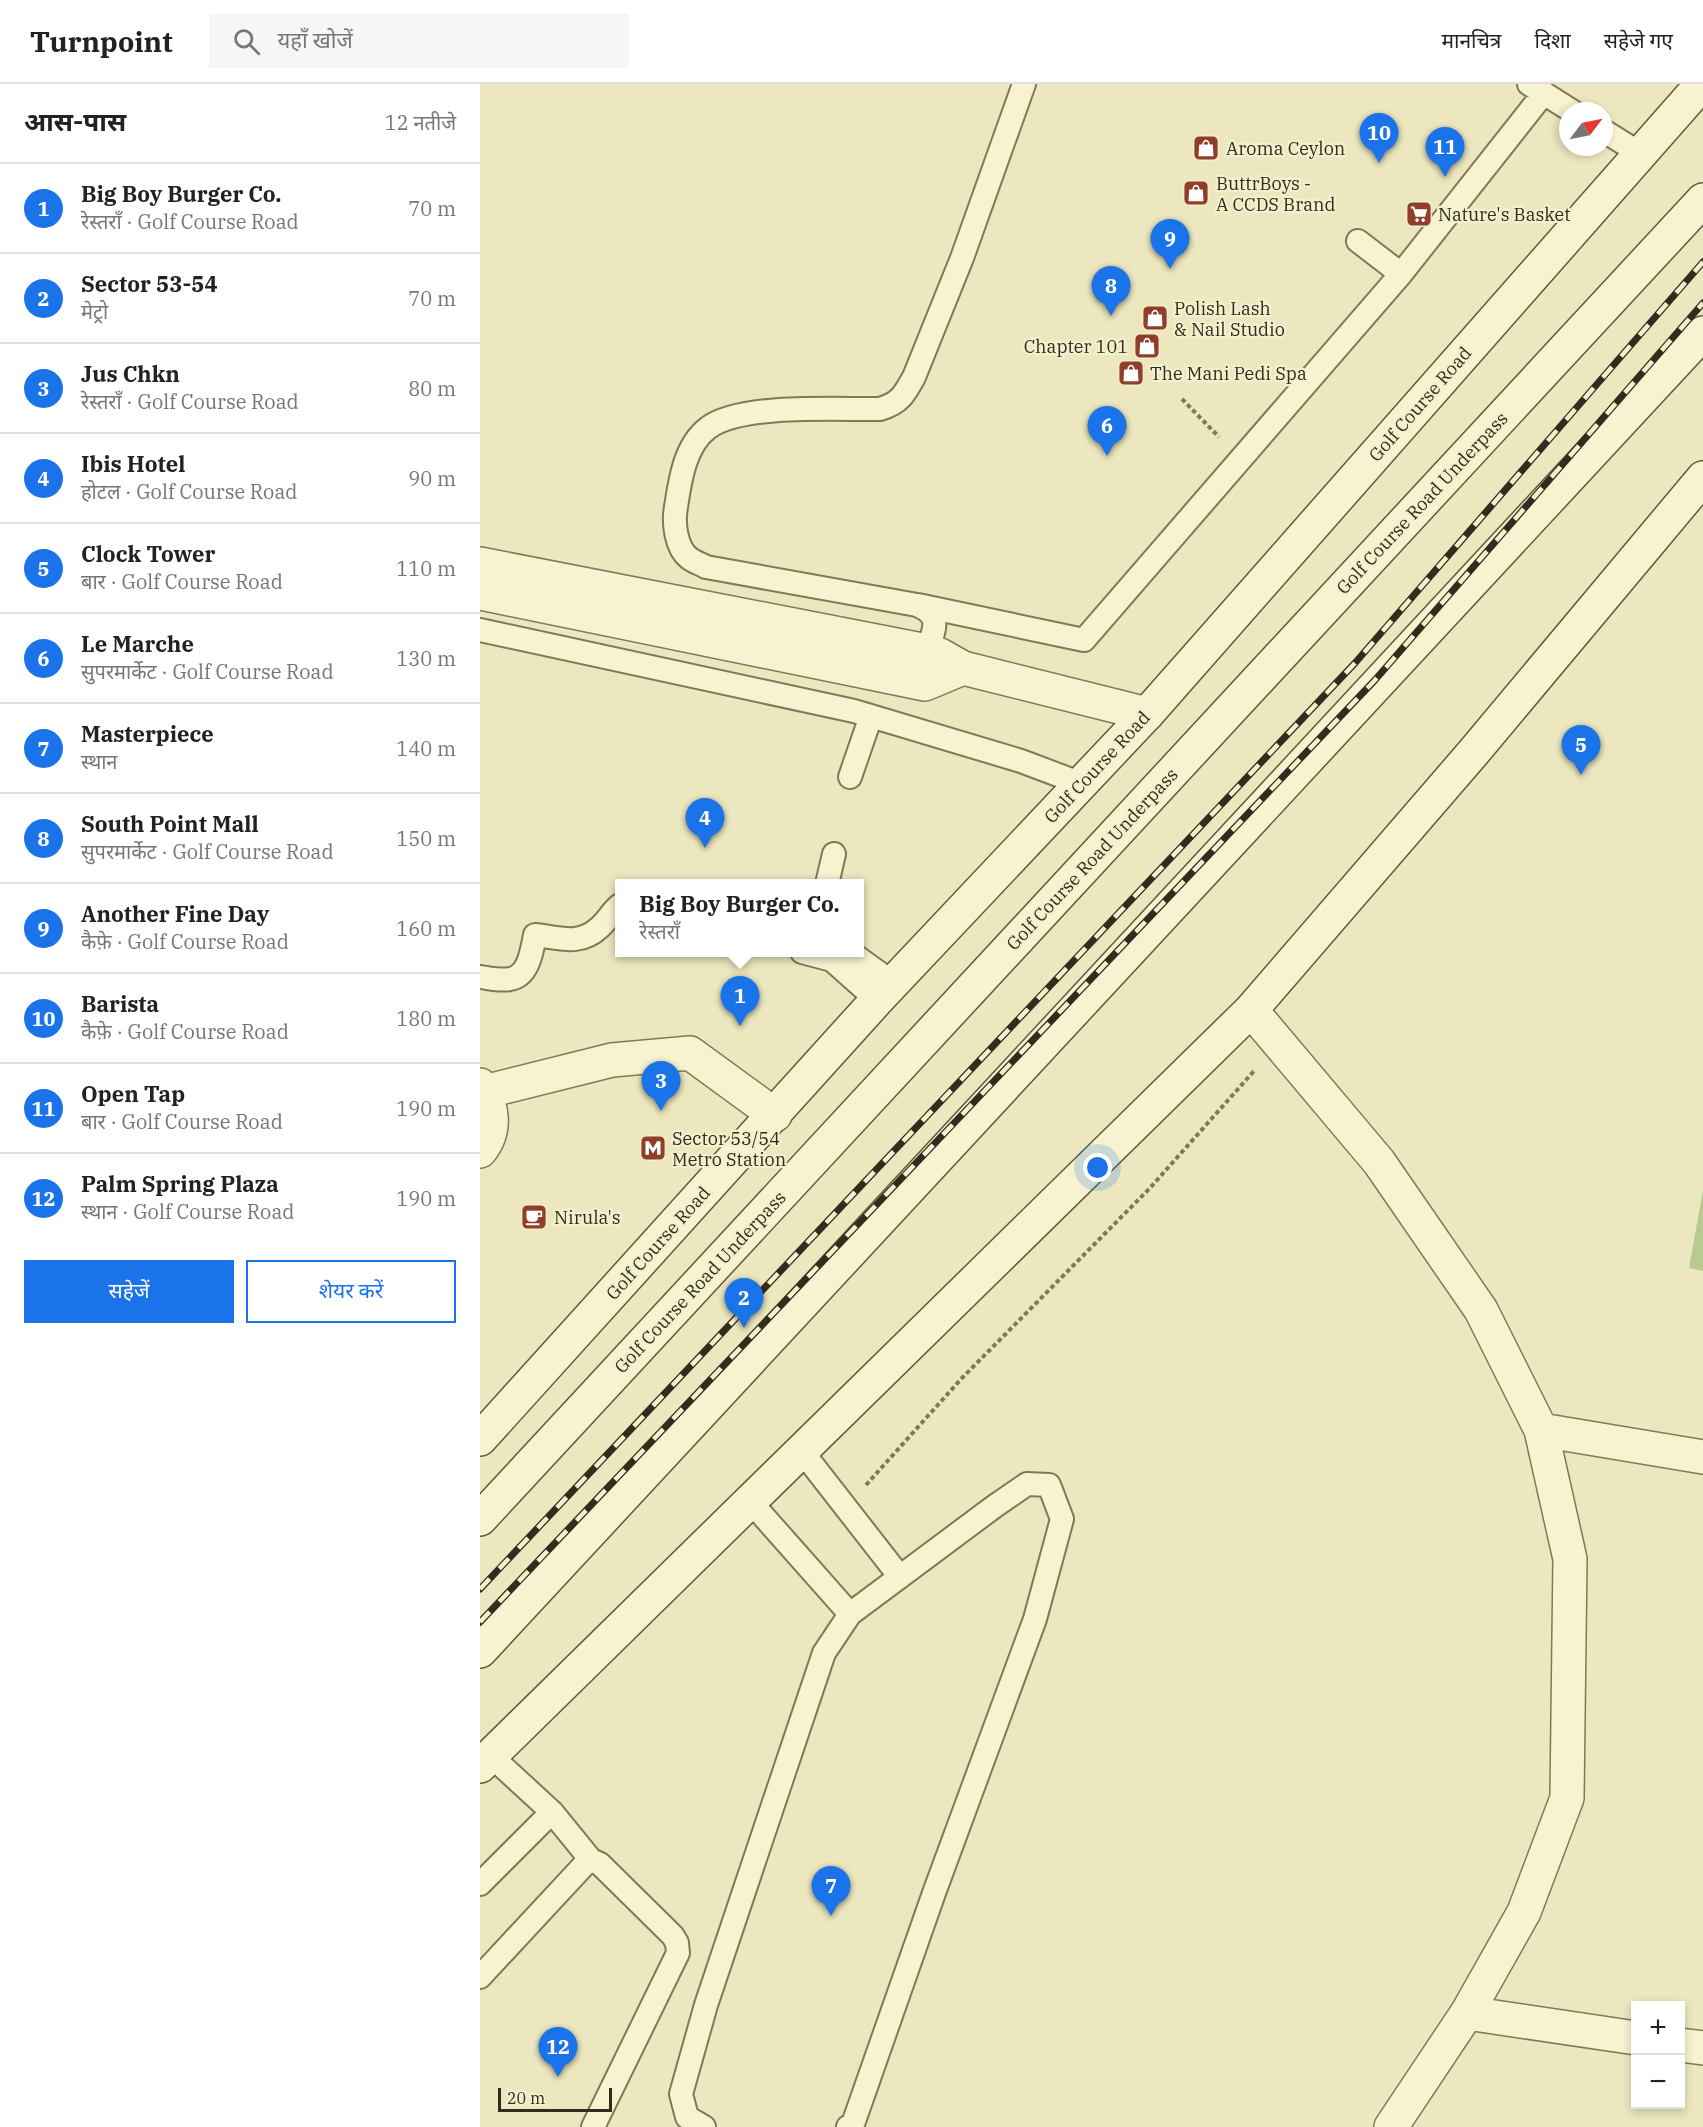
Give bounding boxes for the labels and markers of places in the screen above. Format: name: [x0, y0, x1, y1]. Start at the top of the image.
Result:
pin: 10: [1360, 113, 1398, 163]
pin: 11: [1426, 128, 1464, 177]
shop icon: Aroma Ceylon: [1191, 133, 1221, 163]
place label: Aroma Ceylon: [1226, 137, 1345, 160]
place label: ButtrBoys - A CCDS Brand: [1216, 172, 1335, 216]
shop icon: ButtrBoys - A CCDS Brand: [1181, 178, 1211, 208]
supermarket icon: Nature's Basket: [1404, 199, 1434, 229]
place label: Nature's Basket: [1438, 203, 1571, 226]
pin: 9: [1150, 220, 1190, 269]
pin: 8: [1092, 266, 1130, 316]
place label: Polish Lash & Nail Studio: [1174, 297, 1285, 341]
shop icon: Polish Lash & Nail Studio: [1140, 303, 1170, 333]
shop icon: Chapter 101: [1132, 331, 1162, 361]
place label: Chapter 101: [1024, 335, 1128, 358]
shop icon: The Mani Pedi Spa: [1116, 358, 1146, 388]
place label: The Mani Pedi Spa: [1150, 362, 1307, 385]
pin: 6: [1088, 406, 1126, 456]
pin: 5: [1562, 726, 1600, 775]
pin: 4: [686, 798, 724, 848]
pin: 1: [720, 976, 760, 1026]
pin: 3: [642, 1062, 681, 1111]
place label: Sector 53/54 Metro Station: [672, 1127, 786, 1171]
metro station icon: Sector 53/54 Metro Station: [638, 1133, 668, 1163]
cafe icon: Nirula's: [519, 1202, 549, 1232]
place label: Nirula's: [554, 1206, 621, 1229]
pin: 2: [724, 1278, 764, 1328]
pin: 7: [812, 1866, 850, 1916]
pin: 12: [538, 2028, 578, 2077]

